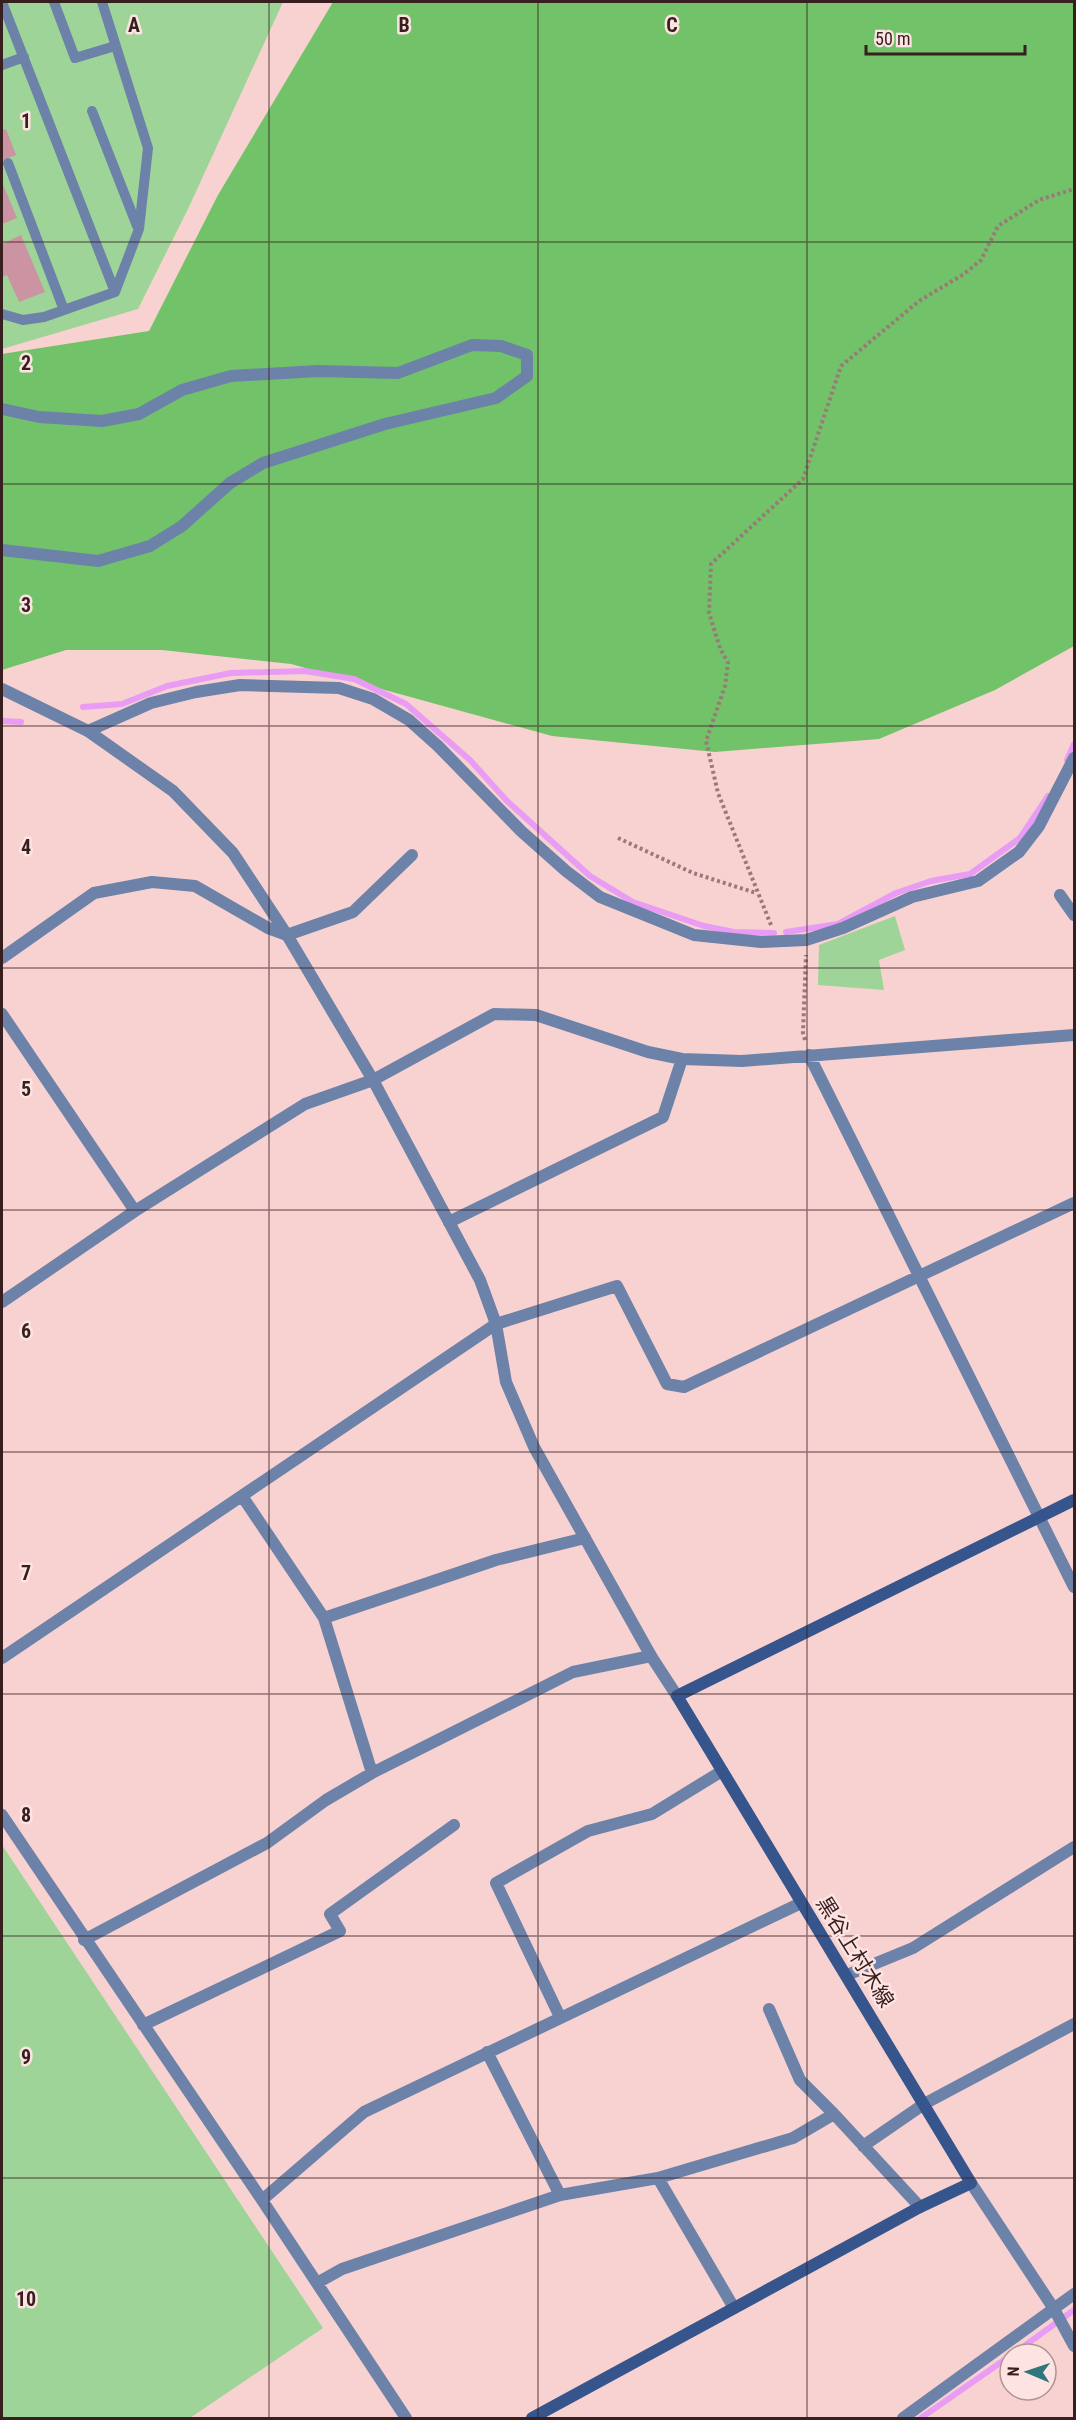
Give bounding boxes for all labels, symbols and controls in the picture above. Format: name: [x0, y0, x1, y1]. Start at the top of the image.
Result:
text: A: [128, 13, 140, 37]
text: B: [398, 13, 410, 37]
text: C: [666, 13, 678, 37]
scale bar: [866, 18, 1025, 56]
text: 50 m: [875, 28, 910, 49]
text: 1: [21, 109, 31, 133]
text: 2: [21, 351, 31, 375]
text: 3: [21, 593, 31, 617]
text: 4: [21, 835, 31, 859]
text: 5: [21, 1077, 31, 1101]
text: 6: [21, 1319, 31, 1343]
text: 7: [21, 1561, 31, 1585]
text: 8: [21, 1803, 31, 1827]
street label: 黒谷上村木線: [811, 1892, 899, 2012]
text: 9: [21, 2045, 31, 2069]
text: 10: [16, 2287, 36, 2311]
north arrow: [998, 2342, 1058, 2402]
text: N: [1004, 2366, 1023, 2377]

